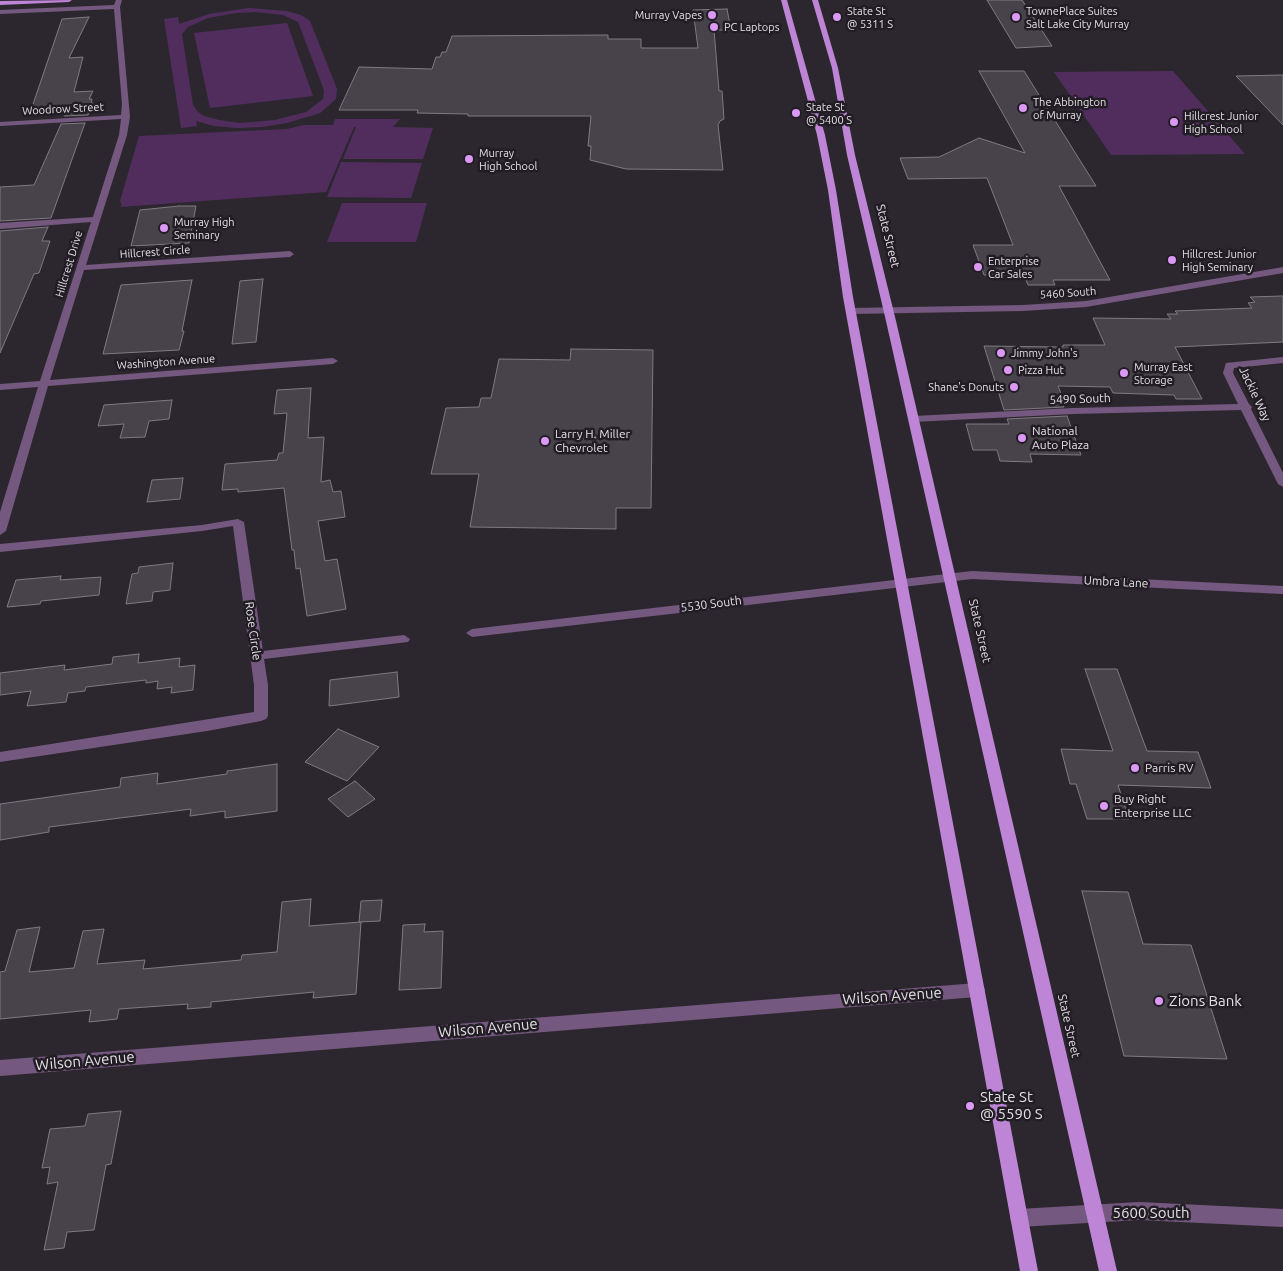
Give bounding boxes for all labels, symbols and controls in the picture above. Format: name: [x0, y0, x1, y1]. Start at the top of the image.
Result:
place label: State St @ 5311 S: [847, 4, 893, 30]
place label: TownePlace Suites Salt Lake City Murray: [1026, 4, 1129, 30]
place label: Murray Vapes: [635, 8, 702, 22]
marker: Murray Vapes: [706, 9, 718, 21]
marker: State St @ 5311 S: [831, 11, 843, 23]
marker: TownePlace Suites Salt Lake City Murray: [1010, 11, 1022, 23]
place label: PC Laptops: [724, 20, 779, 34]
marker: PC Laptops: [708, 21, 720, 33]
place label: The Abbington of Murray: [1033, 95, 1106, 121]
street label: Woodrow Street: [22, 100, 104, 118]
place label: State St @ 5400 S: [806, 100, 852, 126]
marker: The Abbington of Murray: [1017, 102, 1029, 114]
marker: State St @ 5400 S: [790, 107, 802, 119]
place label: Hillcrest Junior High School: [1184, 109, 1258, 135]
marker: Hillcrest Junior High School: [1168, 116, 1180, 128]
place label: Murray High School: [479, 146, 537, 172]
marker: Murray High School: [463, 153, 475, 165]
street label: State Street: [873, 203, 903, 269]
place label: Murray High Seminary: [174, 215, 235, 241]
marker: Murray High Seminary: [158, 222, 170, 234]
street label: Hillcrest Drive: [53, 229, 85, 299]
street label: Hillcrest Circle: [119, 243, 191, 261]
place label: Hillcrest Junior High Seminary: [1182, 247, 1256, 273]
place label: Enterprise Car Sales: [988, 254, 1039, 280]
marker: Hillcrest Junior High Seminary: [1166, 254, 1178, 266]
marker: Enterprise Car Sales: [972, 261, 984, 273]
street label: 5460 South: [1039, 284, 1097, 302]
place label: Jimmy John's: [1011, 346, 1078, 360]
marker: Jimmy John's: [995, 347, 1007, 359]
street label: Washington Avenue: [116, 352, 216, 372]
place label: Murray East Storage: [1134, 360, 1193, 386]
place label: Pizza Hut: [1018, 363, 1064, 377]
marker: Pizza Hut: [1002, 364, 1014, 376]
street label: Jackie Way: [1236, 364, 1274, 424]
marker: Murray East Storage: [1118, 367, 1130, 379]
place label: Shane's Donuts: [928, 380, 1004, 394]
marker: Shane's Donuts: [1008, 381, 1020, 393]
street label: 5490 South: [1049, 391, 1111, 407]
place label: National Auto Plaza: [1032, 424, 1089, 452]
place label: Larry H. Miller Chevrolet: [555, 427, 630, 455]
marker: National Auto Plaza: [1016, 432, 1028, 444]
marker: Larry H. Miller Chevrolet: [539, 435, 551, 447]
street label: Umbra Lane: [1083, 573, 1149, 591]
street label: 5530 South: [680, 593, 742, 615]
street label: State Street: [966, 598, 994, 664]
street label: Rose Circle: [242, 601, 264, 661]
place label: Parris RV: [1145, 761, 1193, 775]
marker: Parris RV: [1129, 762, 1141, 774]
place label: Buy Right Enterprise LLC: [1114, 792, 1192, 820]
marker: Buy Right Enterprise LLC: [1098, 800, 1110, 812]
street label: Wilson Avenue: [842, 984, 942, 1008]
place label: Zions Bank: [1169, 992, 1242, 1010]
street label: State Street: [1055, 993, 1083, 1059]
marker: Zions Bank: [1153, 995, 1165, 1007]
street label: Wilson Avenue: [438, 1015, 538, 1041]
street label: Wilson Avenue: [35, 1048, 135, 1074]
place label: State St @ 5590 S: [980, 1088, 1043, 1123]
marker: State St @ 5590 S: [964, 1100, 976, 1112]
street label: 5600 South: [1113, 1204, 1189, 1222]

